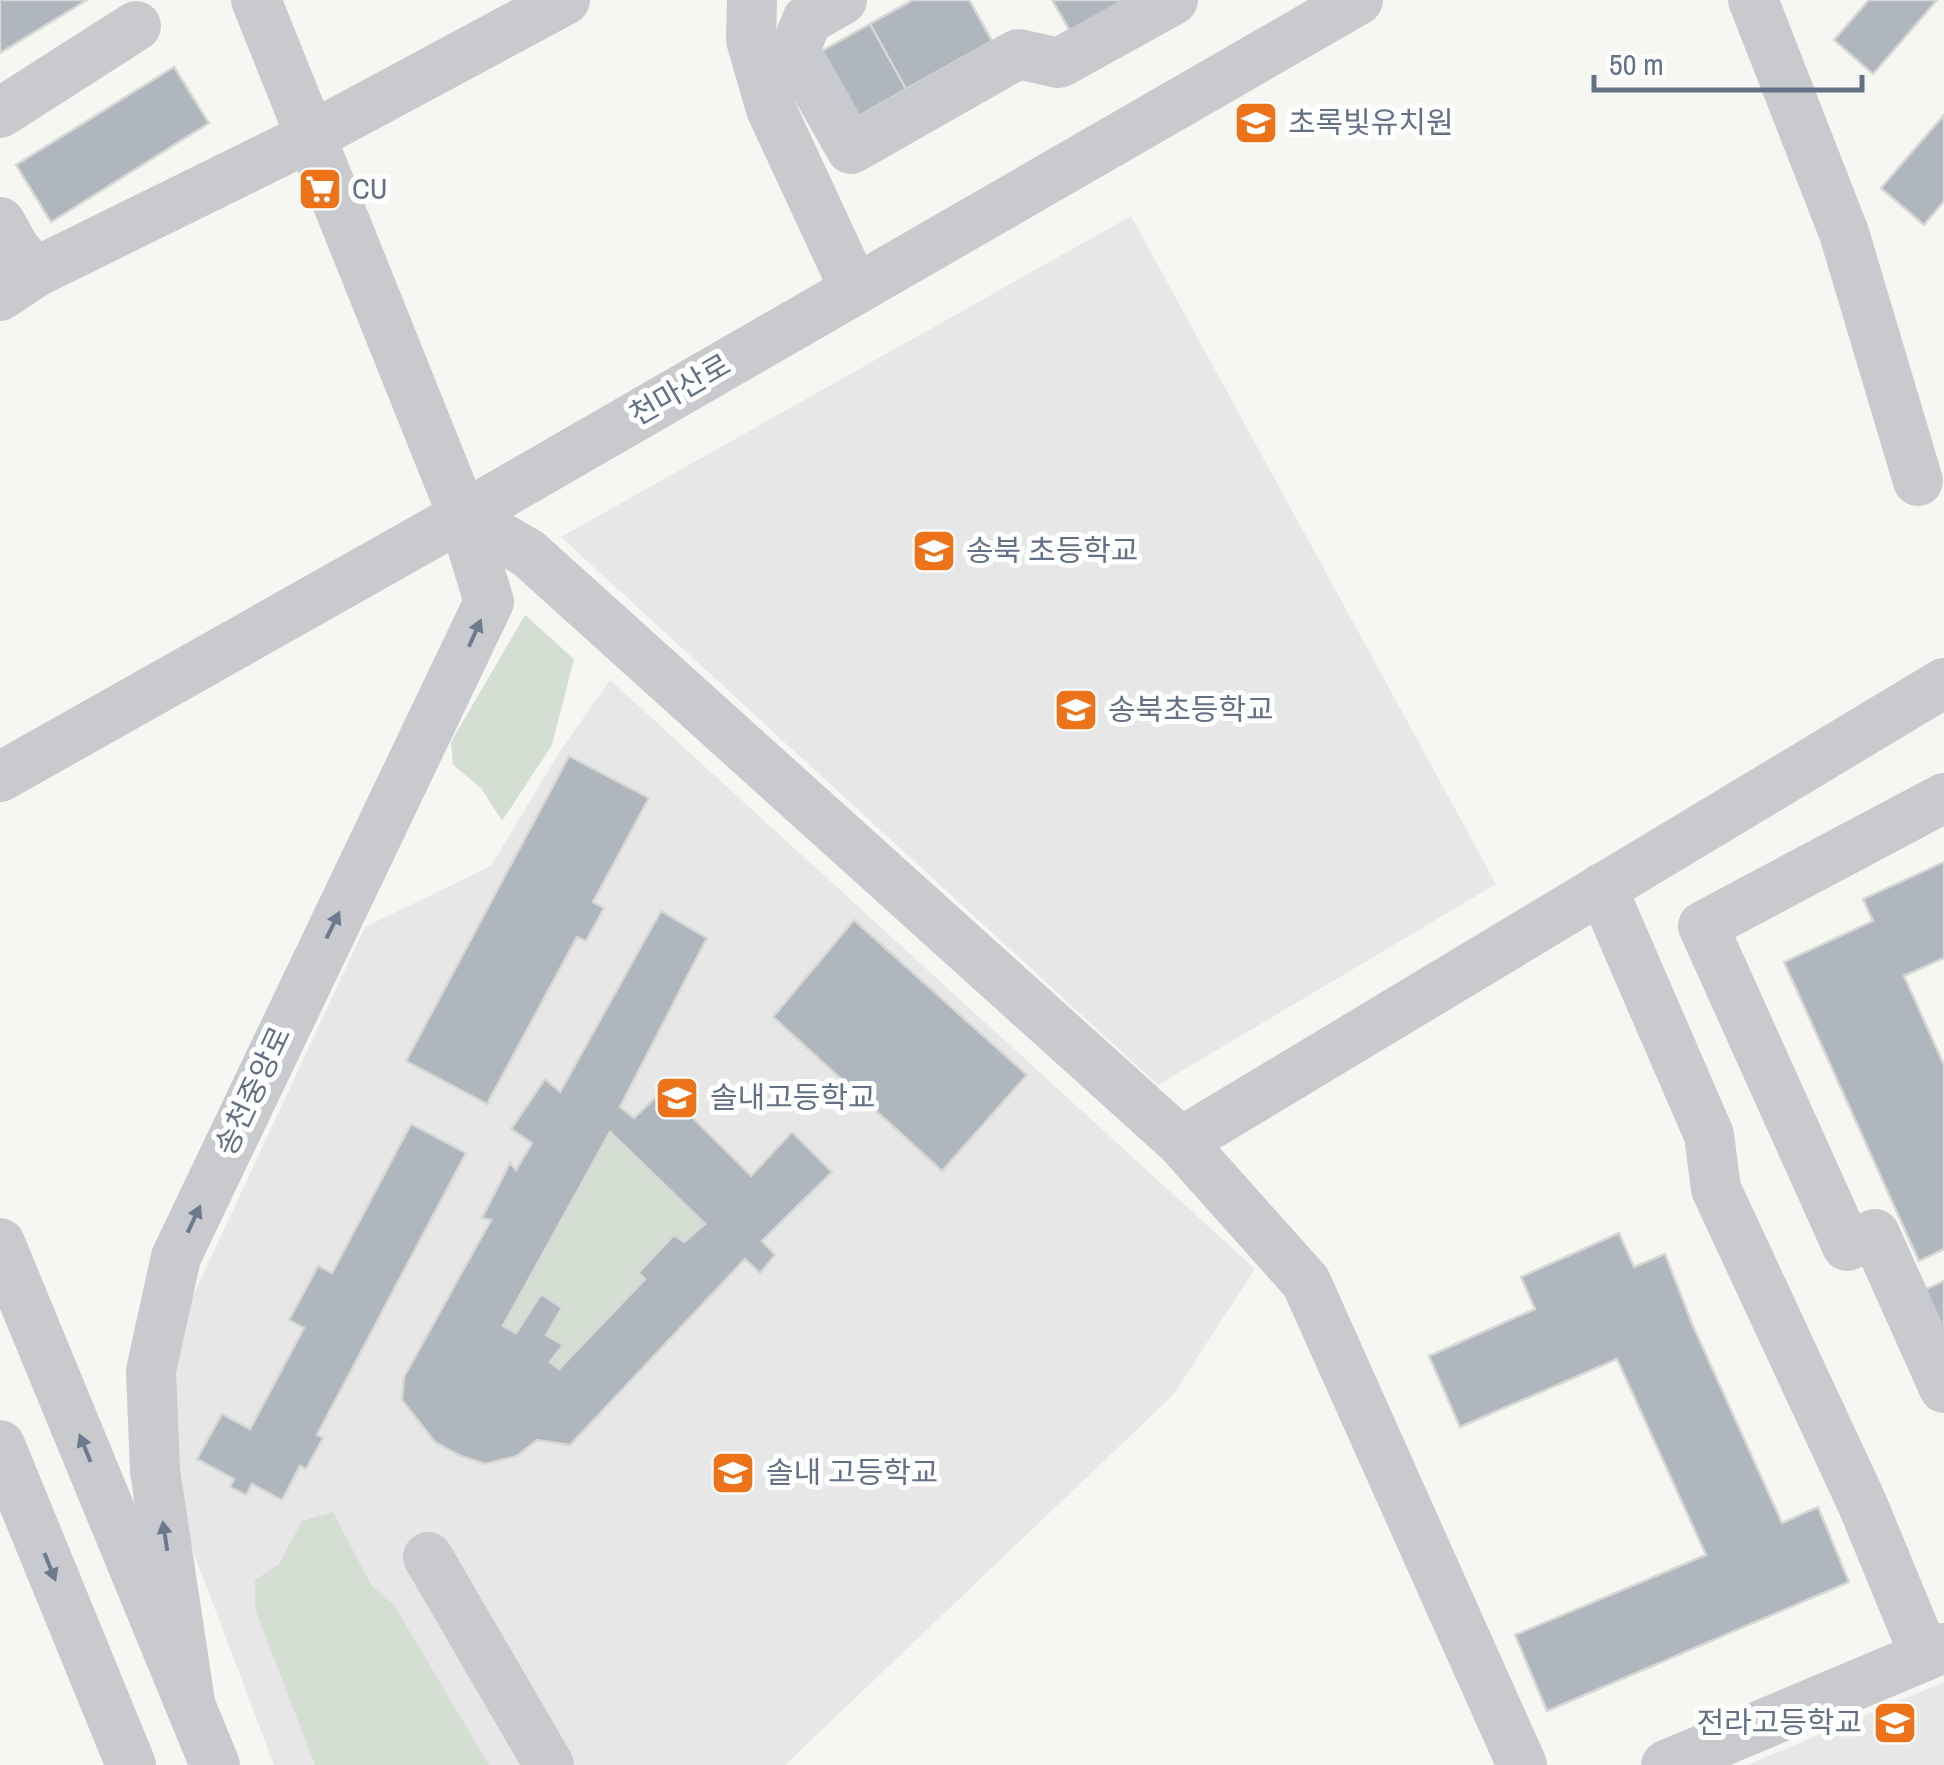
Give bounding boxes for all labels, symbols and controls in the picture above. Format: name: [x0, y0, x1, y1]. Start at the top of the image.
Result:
scale bar: [1594, 30, 1862, 92]
text: 50 m: [1609, 44, 1664, 84]
school or university icon: 초록빛유치원: [1233, 100, 1279, 146]
place label: 초록빛유치원: [1288, 102, 1454, 142]
supermarket icon: CU: [297, 166, 343, 212]
place label: CU: [352, 168, 388, 208]
street label: 천마산로: [622, 344, 737, 434]
school or university icon: 송북 초등학교: [911, 528, 957, 574]
place label: 송북 초등학교: [966, 530, 1138, 570]
one-way arrow: [467, 618, 483, 648]
school or university icon: 송북초등학교: [1053, 687, 1099, 733]
place label: 송북초등학교: [1108, 689, 1274, 729]
one-way arrow: [324, 910, 341, 939]
street label: 송천중앙로: [205, 1020, 299, 1162]
school or university icon: 솔내고등학교: [654, 1075, 700, 1121]
place label: 솔내고등학교: [710, 1077, 876, 1117]
one-way arrow: [185, 1204, 202, 1233]
one-way arrow: [77, 1433, 93, 1463]
school or university icon: 솔내 고등학교: [710, 1450, 756, 1496]
place label: 솔내 고등학교: [766, 1452, 938, 1492]
one-way arrow: [157, 1520, 173, 1552]
one-way arrow: [42, 1552, 58, 1582]
school or university icon: 전라고등학교: [1872, 1700, 1918, 1746]
place label: 전라고등학교: [1696, 1702, 1862, 1742]

